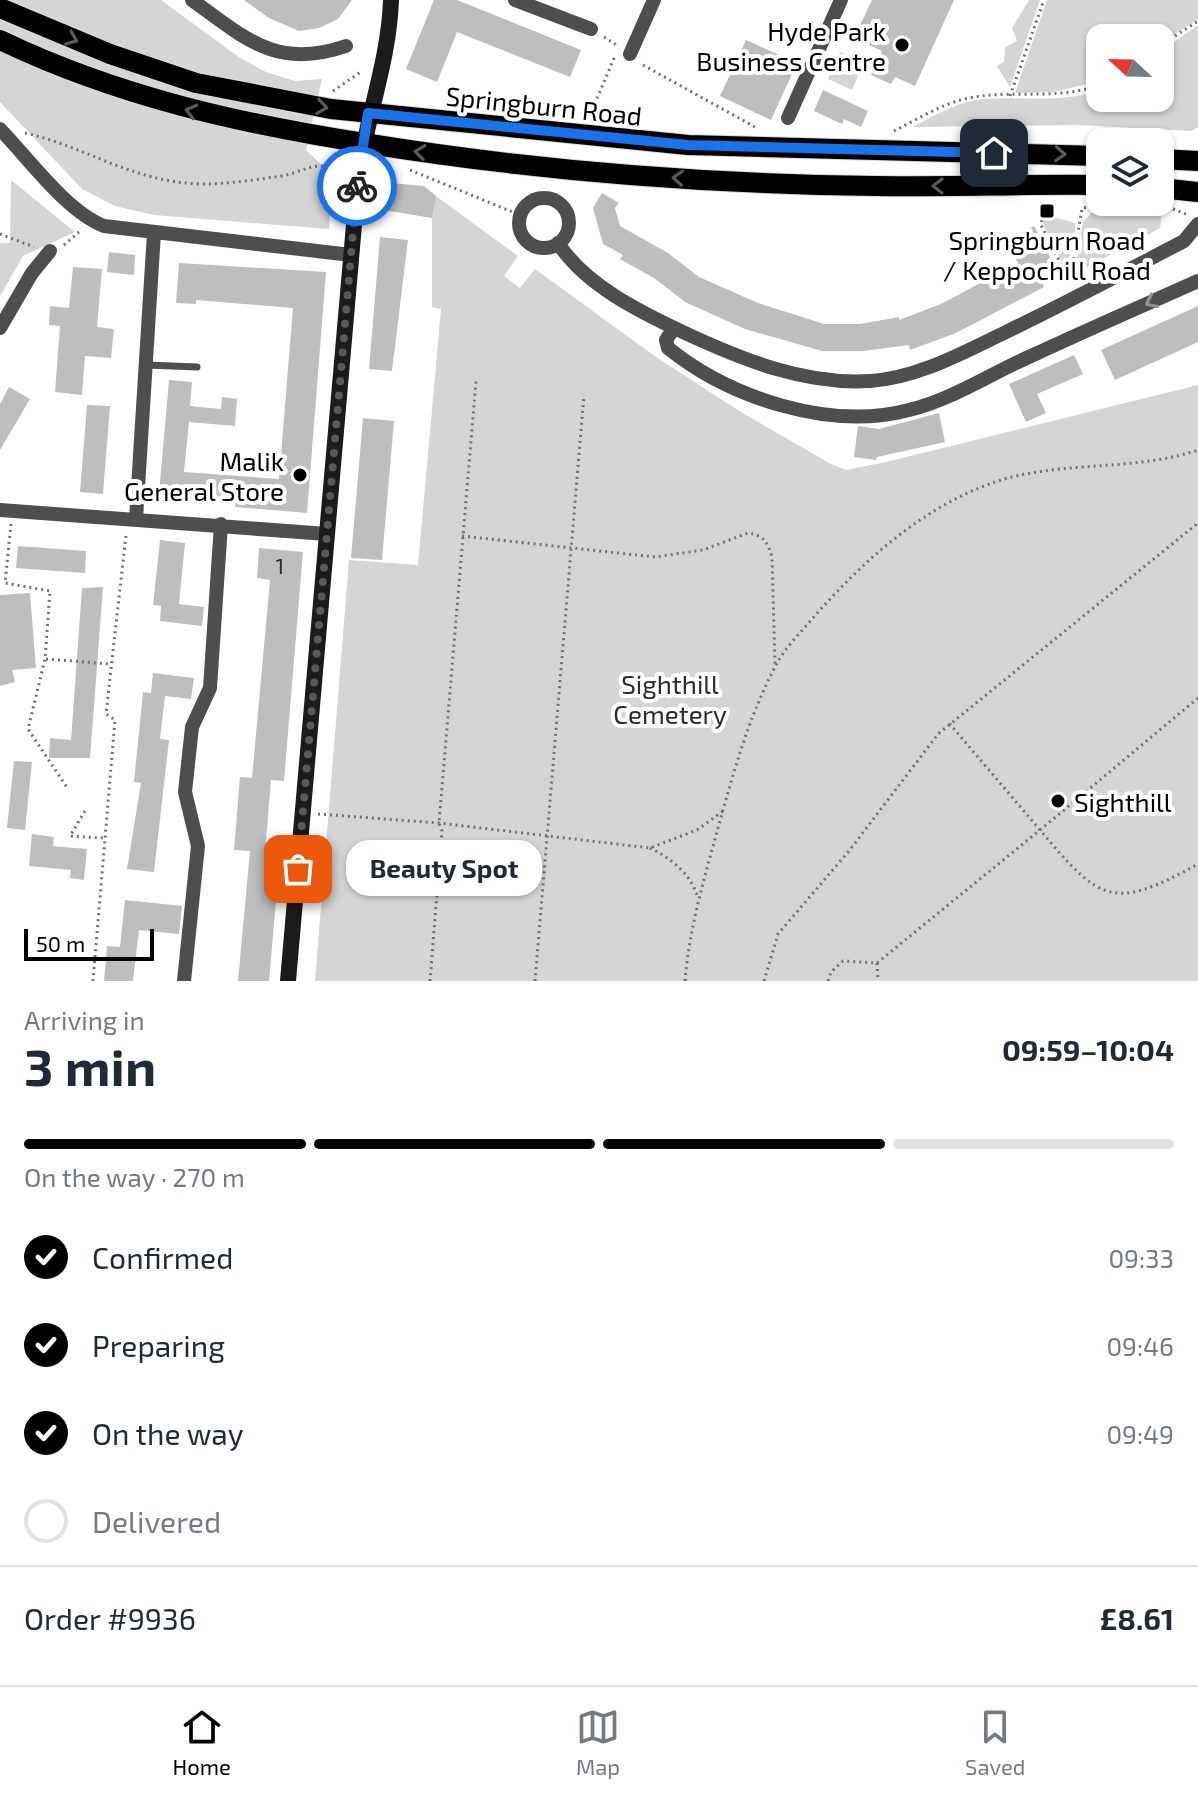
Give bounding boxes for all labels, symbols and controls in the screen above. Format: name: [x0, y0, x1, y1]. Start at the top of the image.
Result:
place label: Hyde Park Business Centre: [696, 15, 886, 76]
north arrow: [1086, 24, 1174, 112]
map controls: [1086, 24, 1174, 216]
one-way arrow: [64, 29, 78, 45]
marker: Hyde Park Business Centre: [893, 36, 911, 54]
street label: Springburn Road: [444, 79, 644, 131]
one-way arrow: [315, 98, 328, 115]
one-way arrow: [185, 104, 199, 121]
pin: [960, 119, 1028, 187]
button: layers: [1086, 128, 1174, 216]
icon: home: [972, 131, 1016, 175]
one-way arrow: [413, 144, 427, 161]
courier: [317, 146, 397, 226]
one-way arrow: [1054, 146, 1067, 163]
icon: bike: [335, 164, 379, 208]
one-way arrow: [671, 170, 684, 187]
one-way arrow: [931, 177, 944, 195]
marker: Springburn Road / Keppochill Road: [1038, 202, 1056, 220]
place label: Springburn Road / Keppochill Road: [943, 224, 1151, 285]
one-way arrow: [1145, 293, 1160, 308]
place label: Malik General Store: [124, 445, 284, 506]
marker: Malik General Store: [291, 466, 309, 484]
house number: 1: [276, 552, 284, 578]
park label: Sighthill Cemetery: [613, 668, 727, 729]
place label: Sighthill: [1074, 786, 1172, 817]
marker: Sighthill: [1049, 792, 1067, 810]
pin: [264, 835, 332, 903]
callout: Beauty Spot: [346, 841, 542, 897]
icon: bag: [276, 847, 320, 891]
text: Beauty Spot: [370, 852, 518, 883]
scale bar: [24, 925, 154, 961]
text: 50 m: [36, 930, 85, 956]
text: Arriving in: [24, 1004, 145, 1035]
text: 09:59–10:04: [1002, 1031, 1174, 1067]
text: 3 min: [24, 1034, 156, 1096]
text: On the way · 270 m: [24, 1161, 245, 1192]
icon: check: [24, 1235, 68, 1279]
text: Confirmed: [92, 1239, 233, 1275]
text: 09:33: [1108, 1242, 1174, 1273]
icon: check: [24, 1323, 68, 1367]
text: Preparing: [92, 1327, 225, 1363]
text: 09:46: [1106, 1330, 1174, 1361]
icon: check: [24, 1411, 68, 1455]
text: On the way: [92, 1415, 244, 1451]
text: 09:49: [1106, 1418, 1174, 1449]
text: Delivered: [92, 1503, 221, 1539]
text: Order #9936: [24, 1600, 196, 1636]
text: £8.61: [1100, 1600, 1174, 1636]
tab: Home: [173, 1705, 231, 1779]
tab: Map: [576, 1705, 620, 1779]
tab: Saved: [965, 1705, 1025, 1779]

